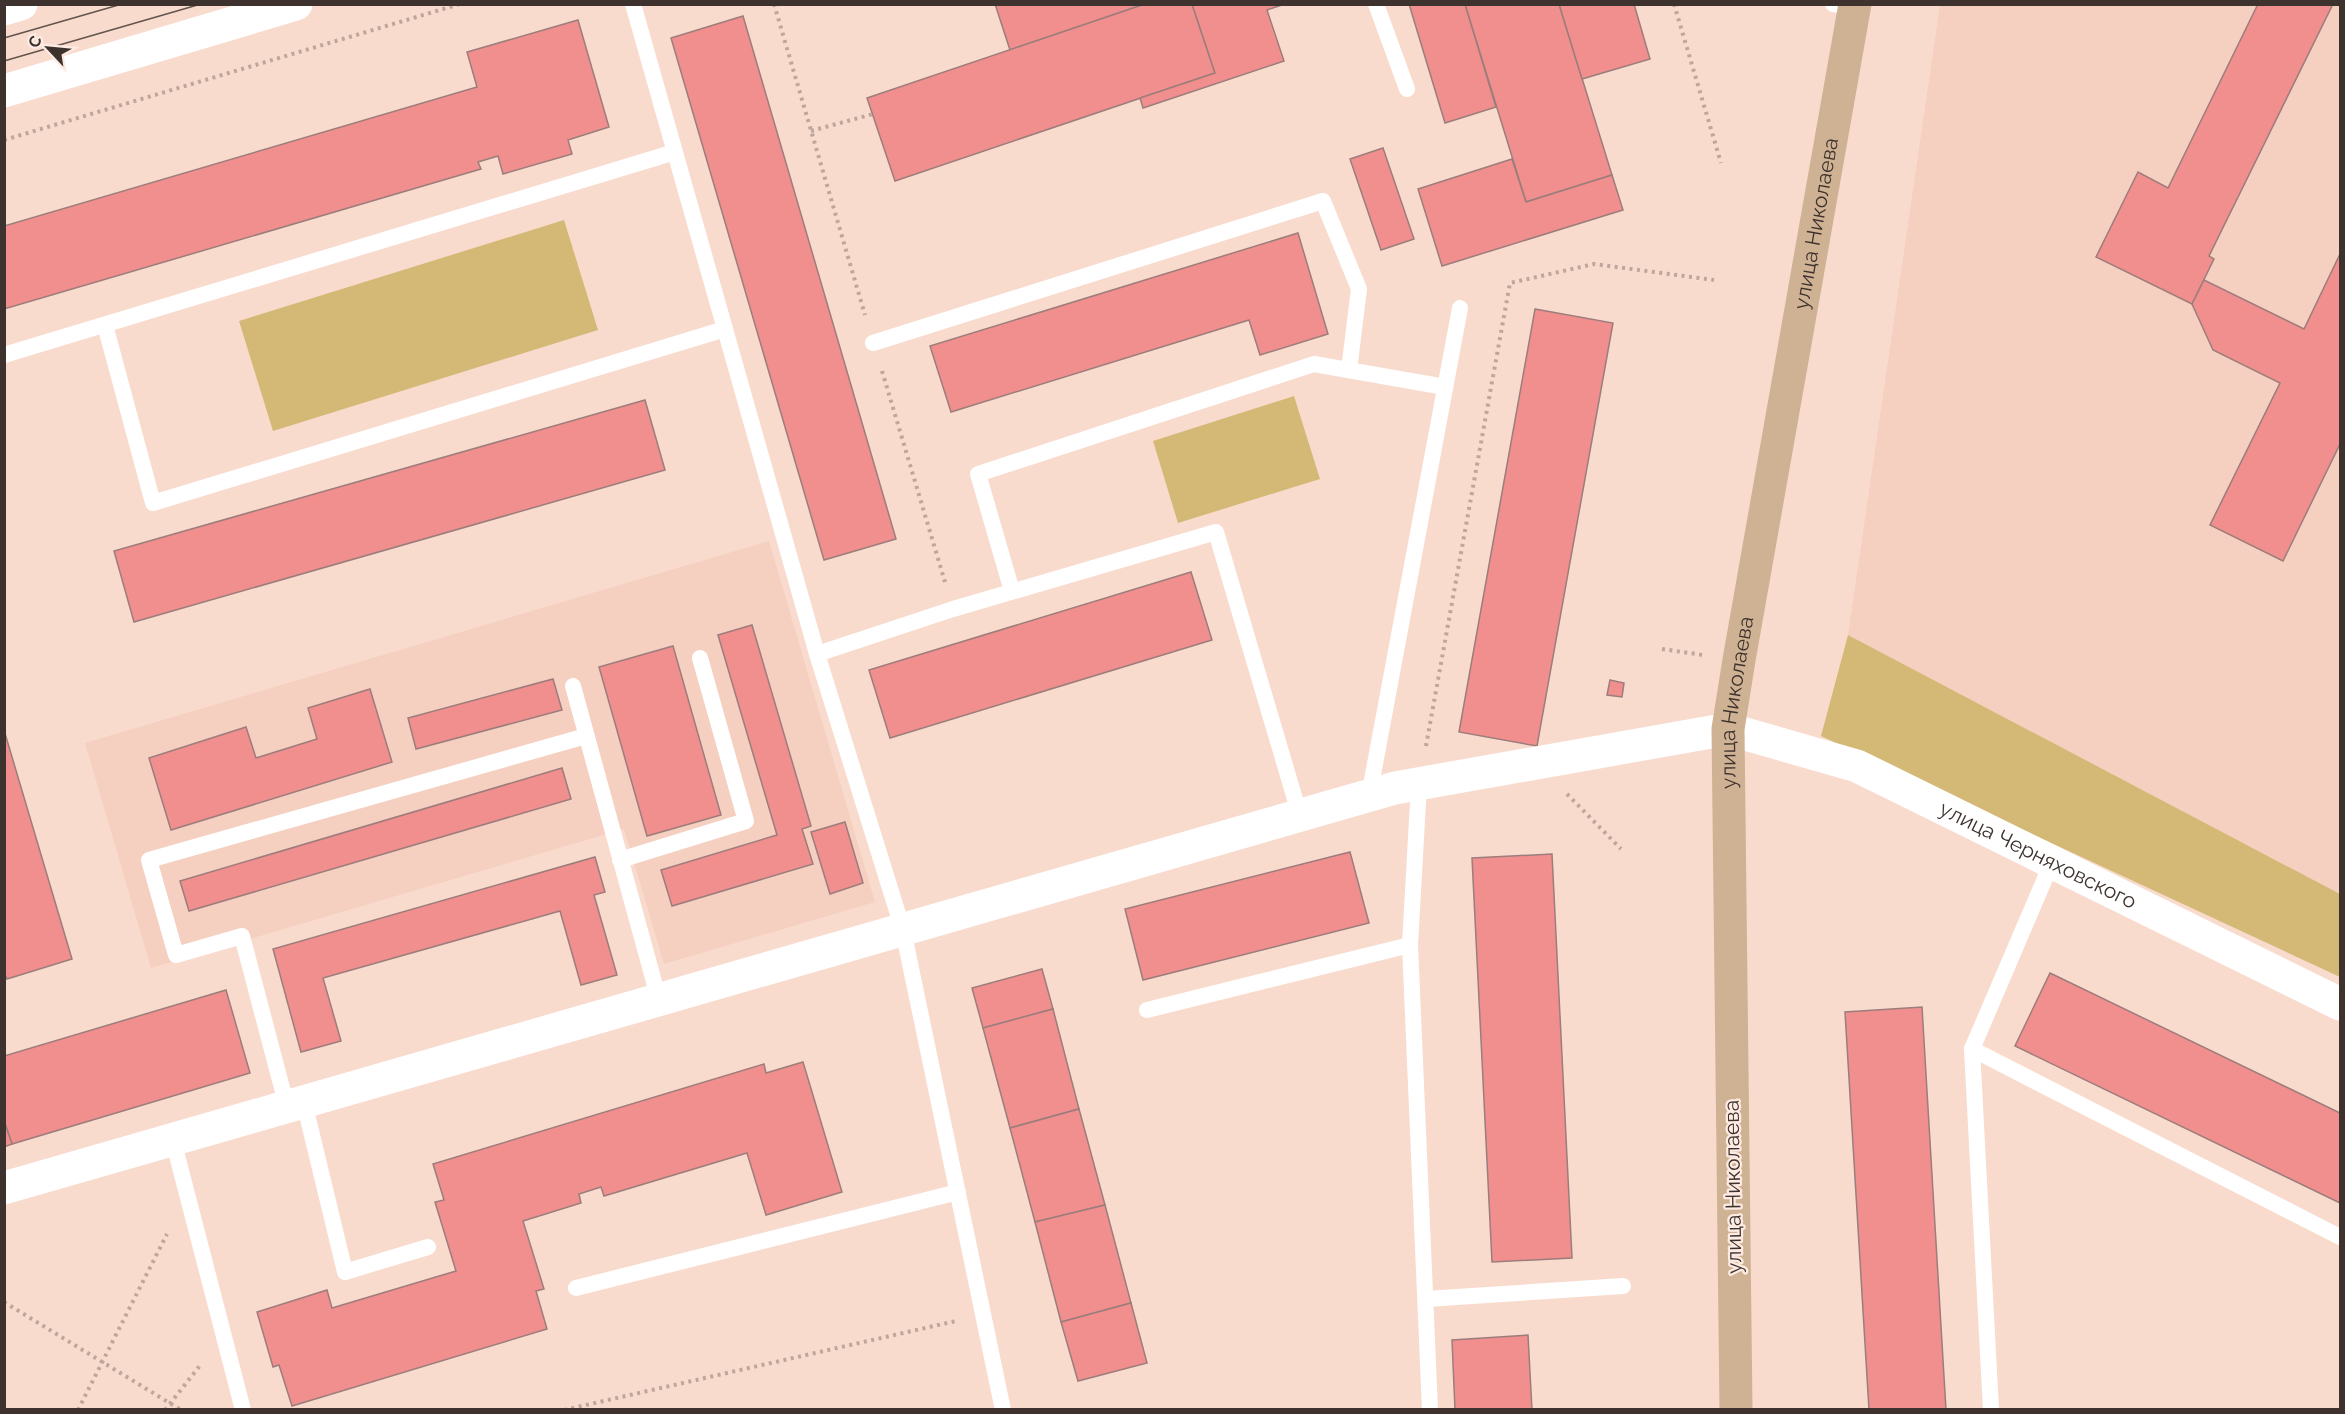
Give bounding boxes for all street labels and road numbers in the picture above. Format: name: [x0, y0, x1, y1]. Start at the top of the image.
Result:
street label: улица Николаева: [1788, 136, 1843, 311]
street label: улица Николаева: [1715, 614, 1759, 789]
street label: улица Черняховского: [1936, 796, 2141, 914]
street label: улица Николаева: [1718, 1100, 1747, 1274]

